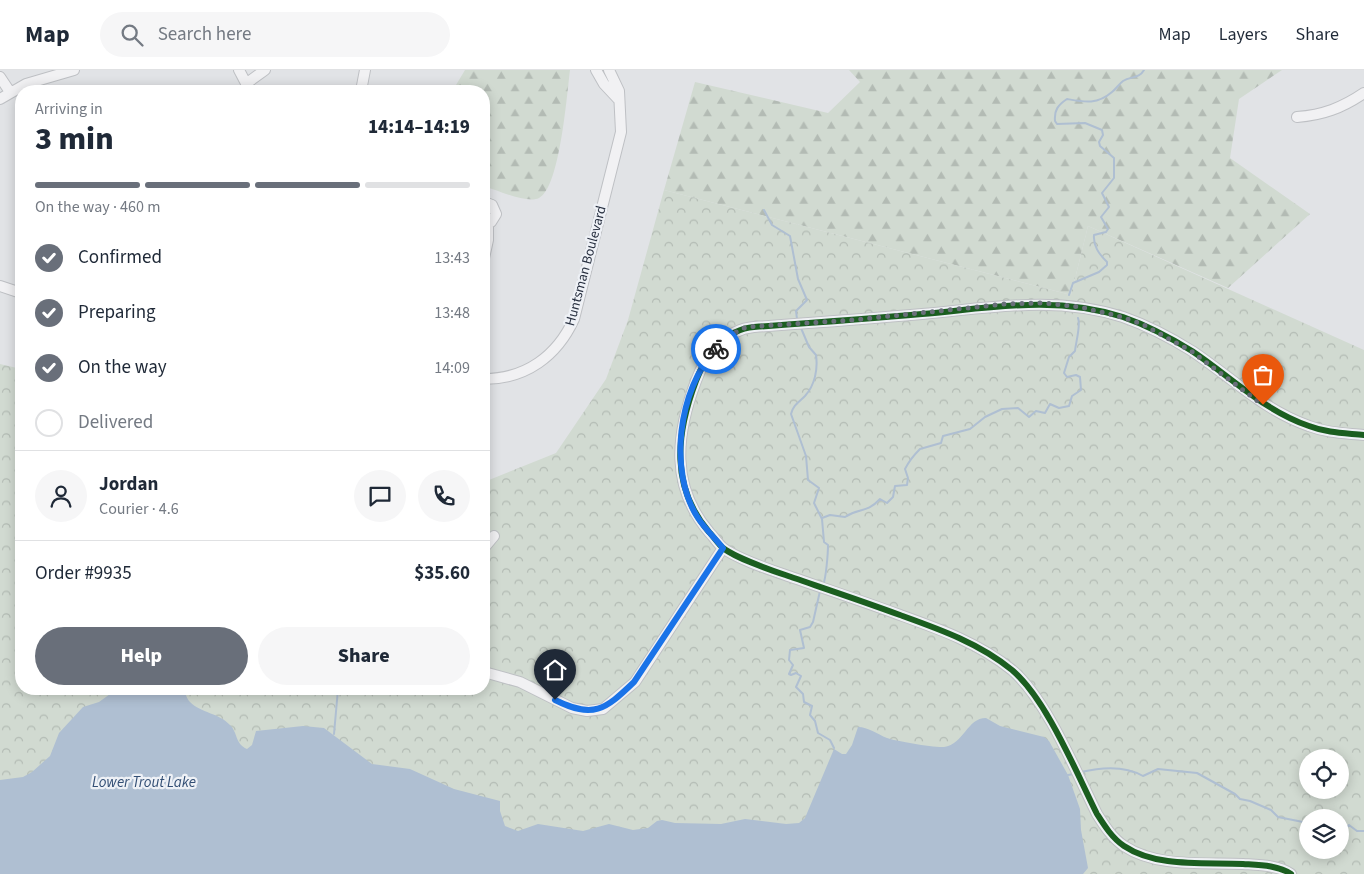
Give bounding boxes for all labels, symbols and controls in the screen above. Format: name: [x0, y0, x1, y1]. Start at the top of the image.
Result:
search box: [100, 12, 450, 57]
text: Map: [25, 17, 70, 52]
icon: search: [118, 21, 146, 49]
text: Search here: [158, 21, 251, 48]
text: Map: [1159, 22, 1191, 47]
text: Layers: [1219, 22, 1268, 47]
text: Share: [1296, 22, 1339, 47]
text: Arriving in: [35, 98, 103, 120]
text: 14:14–14:19: [368, 114, 470, 141]
text: 3 min: [35, 116, 114, 162]
text: On the way · 460 m: [35, 196, 160, 218]
street label: Huntsman Boulevard: [560, 204, 612, 328]
icon: check: [35, 244, 63, 272]
text: Confirmed: [78, 244, 162, 271]
text: 13:43: [434, 247, 470, 269]
icon: check: [35, 299, 63, 327]
text: Preparing: [78, 299, 156, 326]
text: 13:48: [434, 302, 470, 324]
courier: [691, 324, 741, 374]
icon: bike: [702, 335, 730, 363]
icon: check: [35, 354, 63, 382]
text: On the way: [78, 354, 167, 381]
pin: [1242, 354, 1284, 405]
text: 14:09: [434, 357, 470, 379]
icon: bag: [1249, 361, 1277, 389]
text: Delivered: [78, 409, 153, 436]
button: person: [35, 470, 87, 522]
button: chat: [354, 470, 406, 522]
button: phone: [418, 470, 470, 522]
text: Jordan: [99, 471, 158, 498]
text: Courier · 4.6: [99, 498, 179, 520]
text: Order #9935: [35, 560, 132, 587]
text: $35.60: [414, 560, 470, 587]
button: Help: [35, 627, 248, 685]
button: Share: [258, 627, 470, 685]
pin: [534, 649, 576, 700]
icon: home: [541, 656, 569, 684]
map controls: [1299, 749, 1349, 859]
button: locate: [1299, 749, 1349, 799]
water label: Lower Trout Lake: [92, 772, 196, 793]
button: layers: [1299, 809, 1349, 859]

